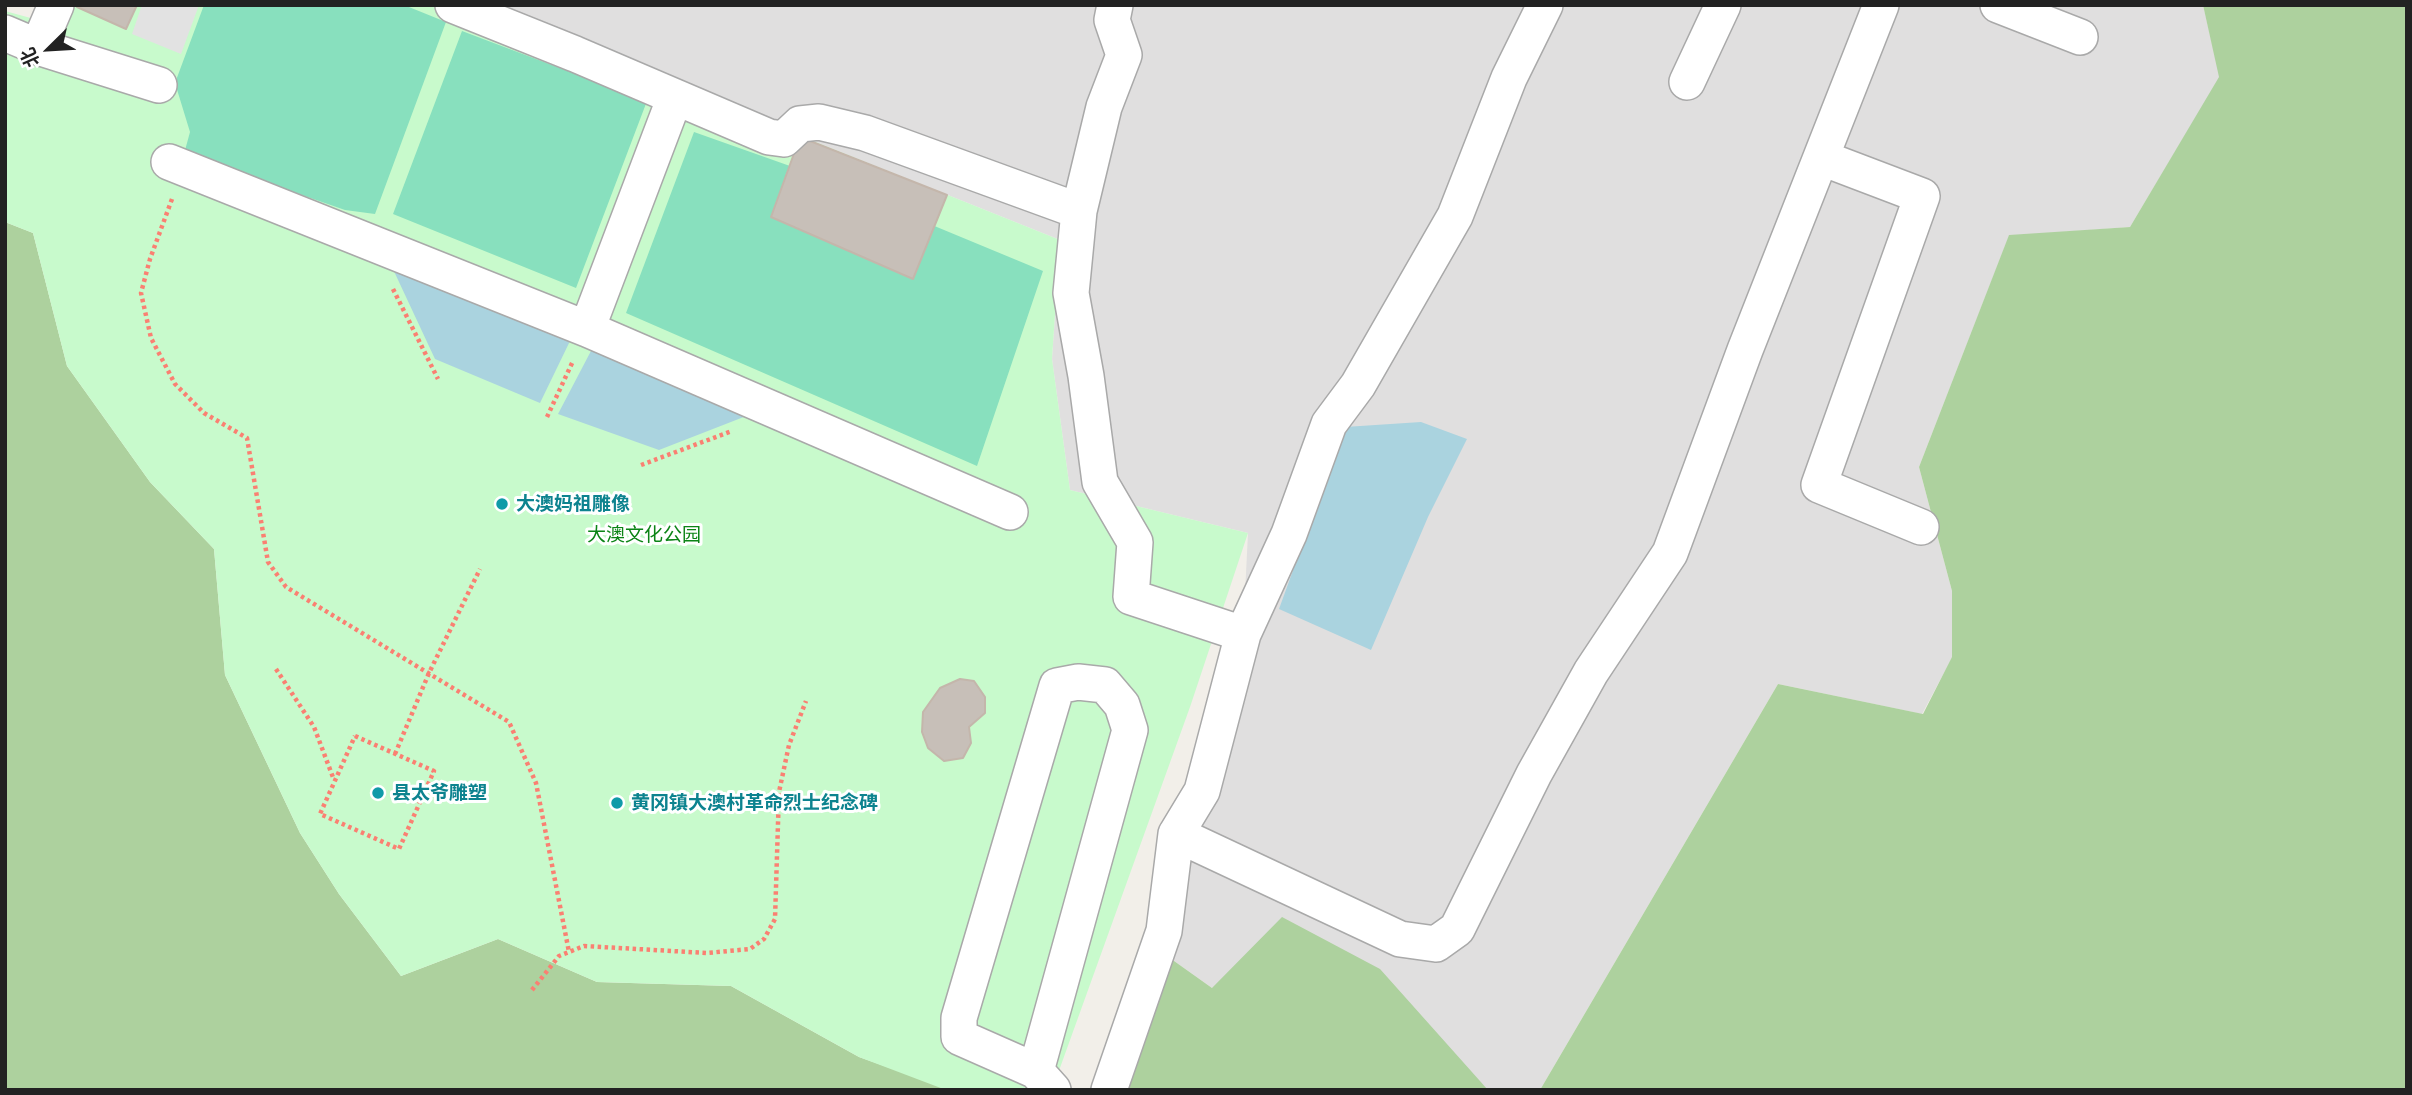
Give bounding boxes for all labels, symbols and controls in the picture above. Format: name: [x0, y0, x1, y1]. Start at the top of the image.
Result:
north arrow: [14, 14, 84, 84]
text: 北: [16, 44, 44, 71]
place label: 大澳妈祖雕像: [516, 493, 630, 515]
marker: 大澳妈祖雕像: [494, 496, 510, 512]
park label: 大澳文化公园: [587, 524, 701, 546]
place label: 县太爷雕塑: [392, 782, 487, 804]
marker: 县太爷雕塑: [370, 785, 386, 801]
place label: 黄冈镇大澳村革命烈士纪念碑: [631, 792, 878, 814]
marker: 黄冈镇大澳村革命烈士纪念碑: [609, 795, 625, 811]

